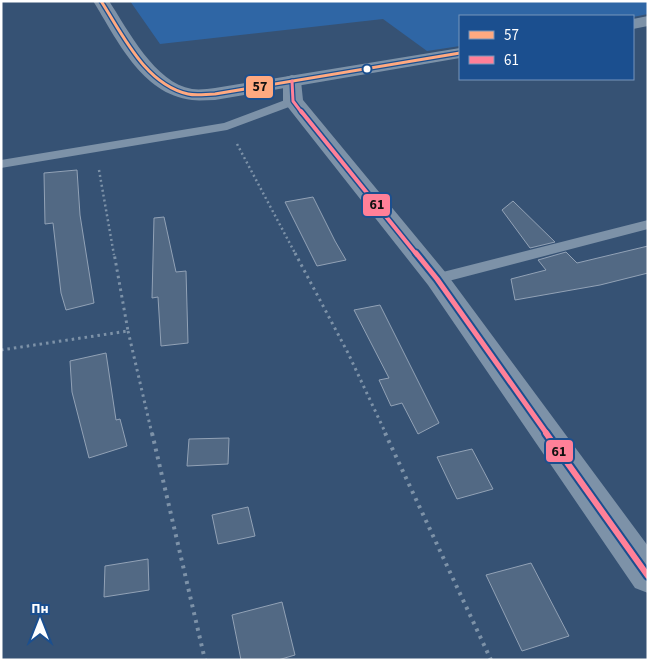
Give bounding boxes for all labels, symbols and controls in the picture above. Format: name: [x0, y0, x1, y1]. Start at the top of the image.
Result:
legend: [459, 15, 634, 80]
text: 57: [504, 25, 519, 46]
text: 61: [504, 50, 519, 71]
unlabelled marker: [362, 64, 372, 74]
line badge: 57: [245, 75, 274, 99]
text: 57: [253, 77, 267, 97]
line badge: 61: [362, 193, 391, 217]
text: 61: [370, 195, 384, 215]
line badge: 61: [545, 439, 574, 463]
text: 61: [552, 442, 566, 462]
north arrow: [15, 596, 65, 646]
text: Пн: [31, 599, 49, 619]

